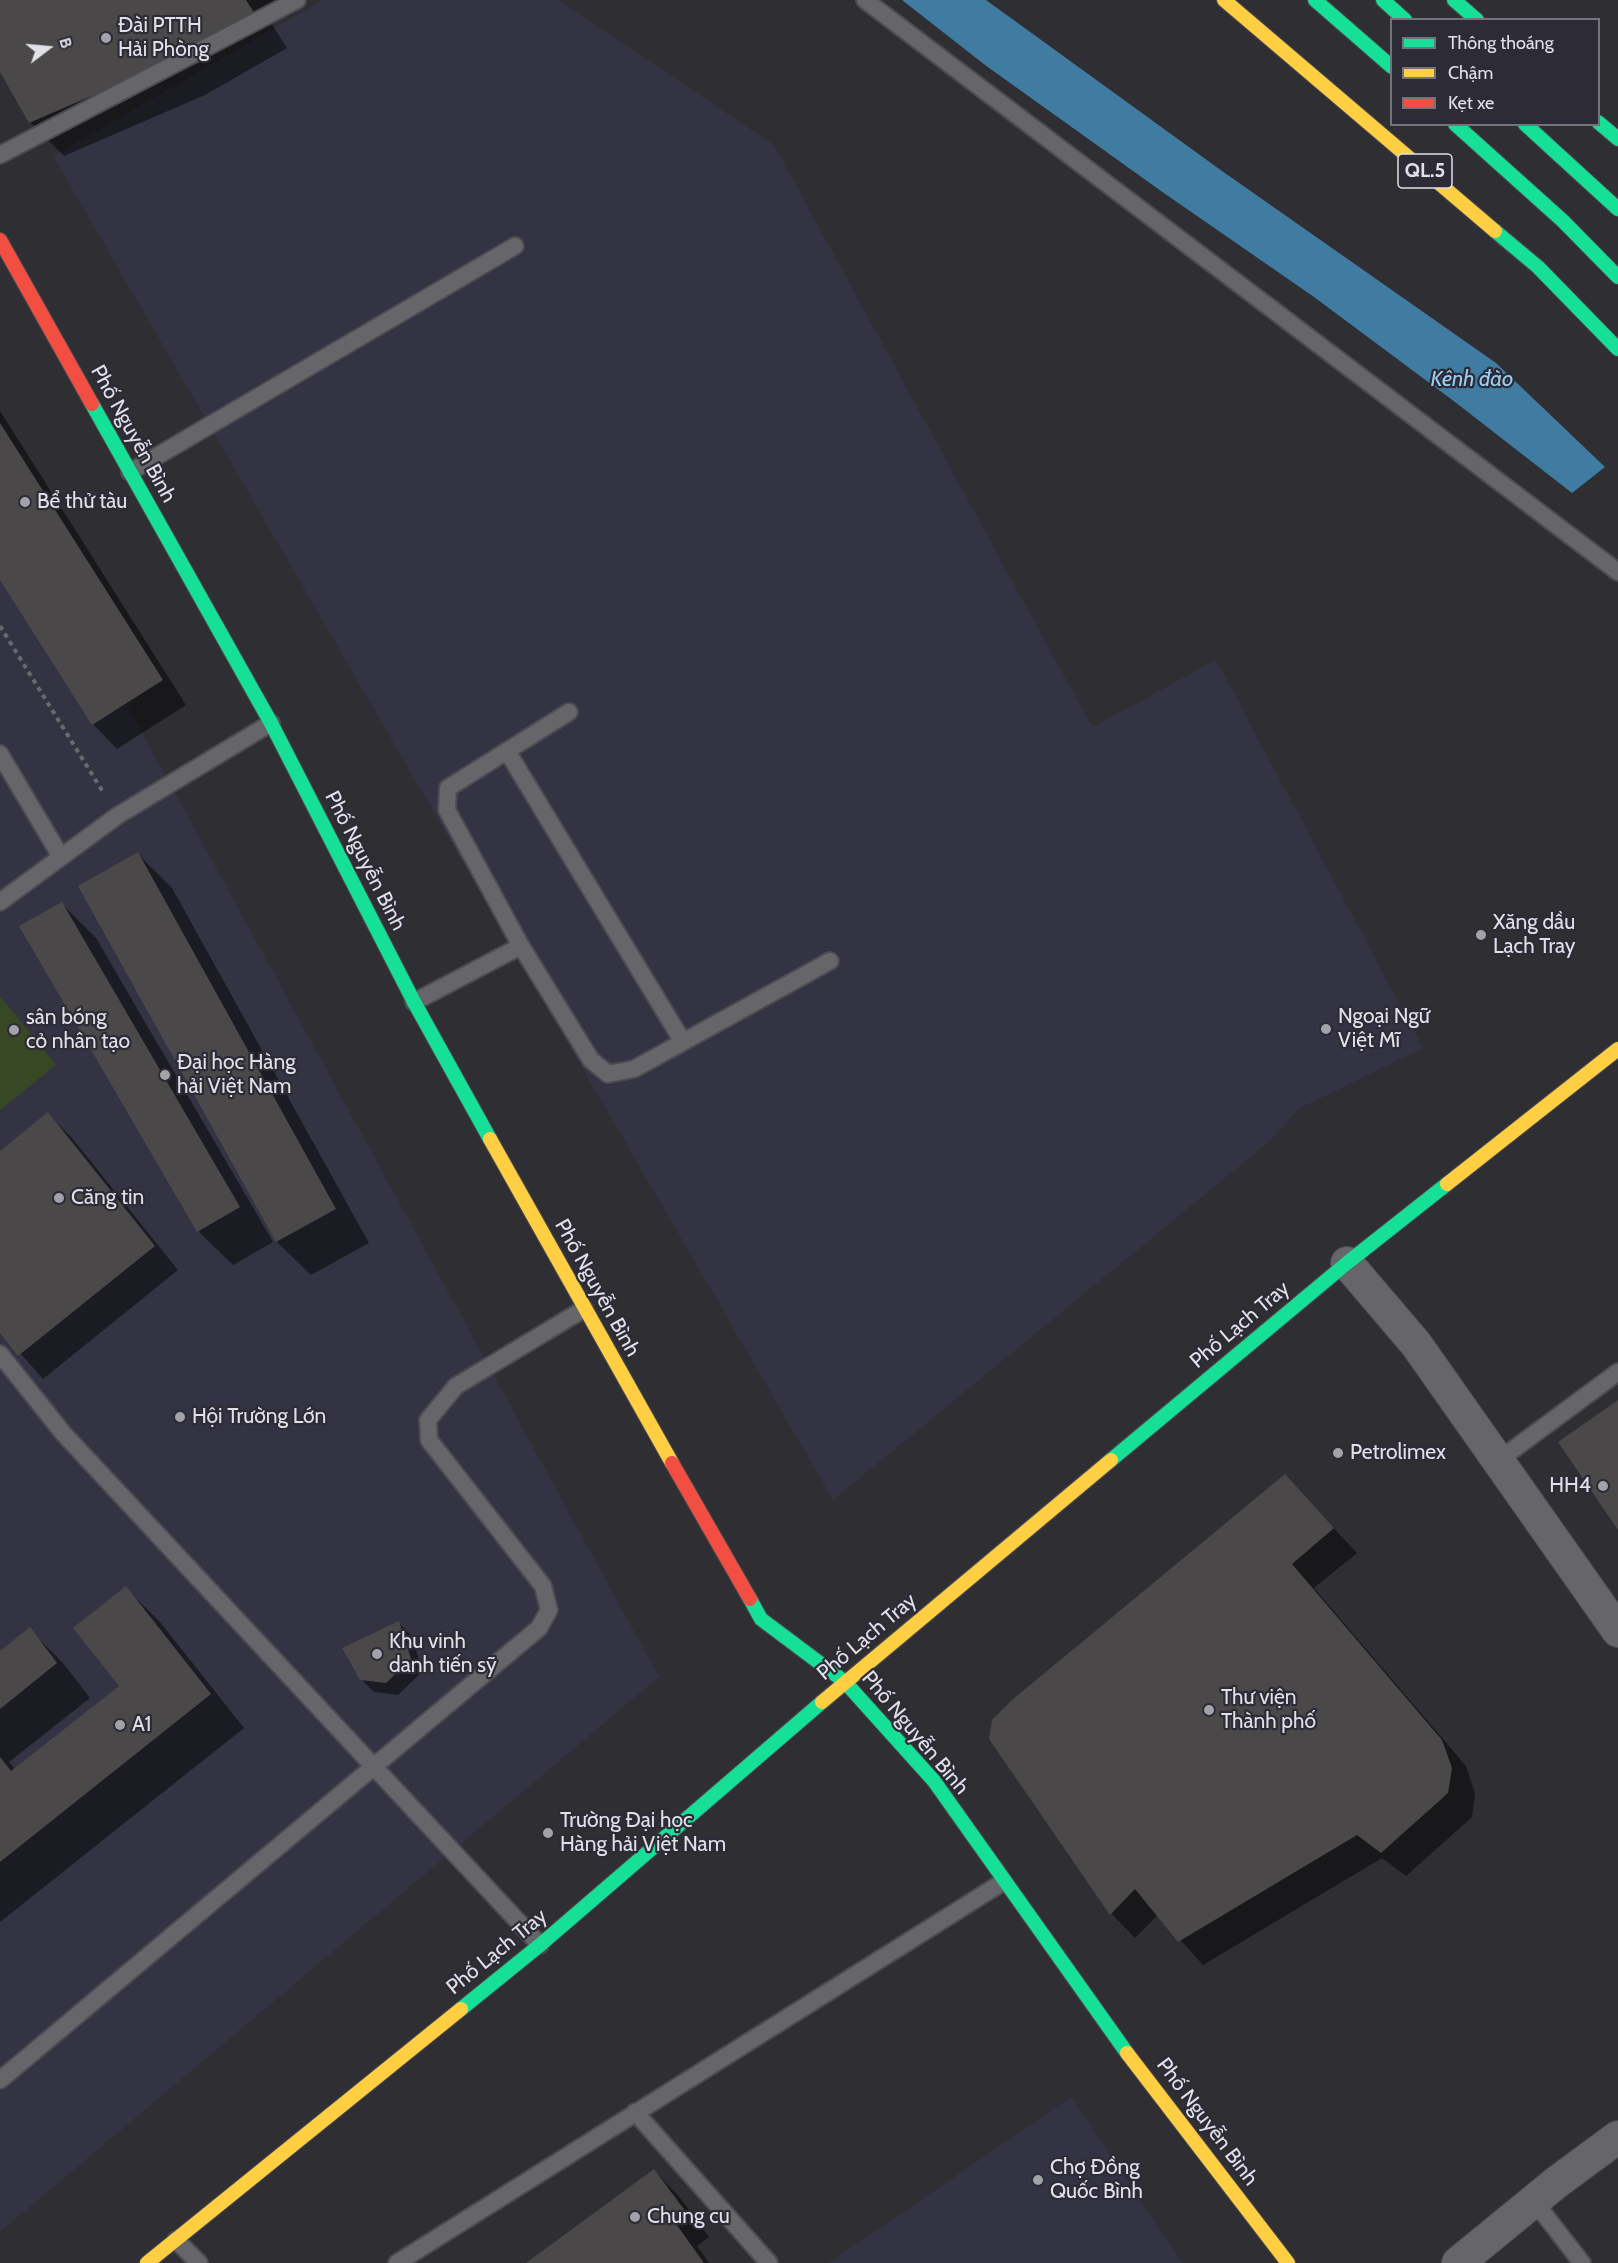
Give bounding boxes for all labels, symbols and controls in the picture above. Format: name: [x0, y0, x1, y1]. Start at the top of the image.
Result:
place label: Đài PTTH Hải Phòng: [118, 13, 209, 63]
north arrow: [18, 18, 78, 78]
legend: [1390, 18, 1600, 126]
marker: Đài PTTH Hải Phòng: [99, 31, 113, 45]
text: Thông thoáng: [1448, 32, 1554, 54]
text: B: [55, 35, 76, 50]
text: Chậm: [1448, 62, 1493, 84]
text: Kẹt xe: [1448, 92, 1494, 114]
road number: QL.5: [1398, 154, 1452, 188]
street label: Phố Nguyễn Bình: [85, 361, 181, 507]
water label: Kênh đào: [1431, 367, 1513, 393]
place label: Bể thử tàu: [37, 489, 127, 515]
marker: Bể thử tàu: [18, 495, 32, 509]
street label: Phố Nguyễn Bình: [319, 787, 411, 935]
place label: Xăng dầu Lạch Tray: [1493, 910, 1575, 960]
marker: Xăng dầu Lạch Tray: [1474, 928, 1488, 942]
place label: Ngoại Ngữ Việt Mĩ: [1338, 1004, 1430, 1054]
place label: sân bóng cỏ nhân tạo: [26, 1005, 130, 1055]
marker: Ngoại Ngữ Việt Mĩ: [1319, 1022, 1333, 1036]
marker: sân bóng cỏ nhân tạo: [7, 1023, 21, 1037]
place label: Đại học Hàng hải Việt Nam: [177, 1050, 296, 1100]
marker: Đại học Hàng hải Việt Nam: [158, 1068, 172, 1082]
place label: Căng tin: [71, 1185, 144, 1211]
marker: Căng tin: [52, 1191, 66, 1205]
street label: Phố Nguyễn Bình: [549, 1215, 645, 1361]
street label: Phố Lạch Tray: [1185, 1276, 1295, 1374]
place label: Hội Trường Lớn: [192, 1404, 326, 1430]
marker: Hội Trường Lớn: [173, 1410, 187, 1424]
place label: Petrolimex: [1350, 1440, 1446, 1466]
marker: Petrolimex: [1331, 1446, 1345, 1460]
place label: HH4: [1549, 1473, 1591, 1499]
marker: HH4: [1596, 1479, 1610, 1493]
street label: Phố Lạch Tray: [812, 1588, 922, 1686]
place label: Khu vinh danh tiến sỹ: [389, 1629, 497, 1679]
marker: Khu vinh danh tiến sỹ: [370, 1647, 384, 1661]
street label: Phố Nguyễn Bình: [856, 1666, 974, 1800]
place label: Thư viện Thành phố: [1221, 1685, 1316, 1735]
marker: Thư viện Thành phố: [1202, 1703, 1216, 1717]
place label: A1: [132, 1712, 151, 1738]
marker: A1: [113, 1718, 127, 1732]
place label: Trường Đại học Hàng hải Việt Nam: [560, 1808, 726, 1858]
marker: Trường Đại học Hàng hải Việt Nam: [541, 1826, 555, 1840]
street label: Phố Lạch Tray: [442, 1904, 552, 2000]
street label: Phố Nguyễn Bình: [1151, 2053, 1263, 2191]
place label: Chợ Đồng Quốc Bình: [1050, 2155, 1143, 2205]
marker: Chợ Đồng Quốc Bình: [1031, 2173, 1045, 2187]
place label: Chung cu: [647, 2204, 730, 2230]
marker: Chung cu: [628, 2210, 642, 2224]

